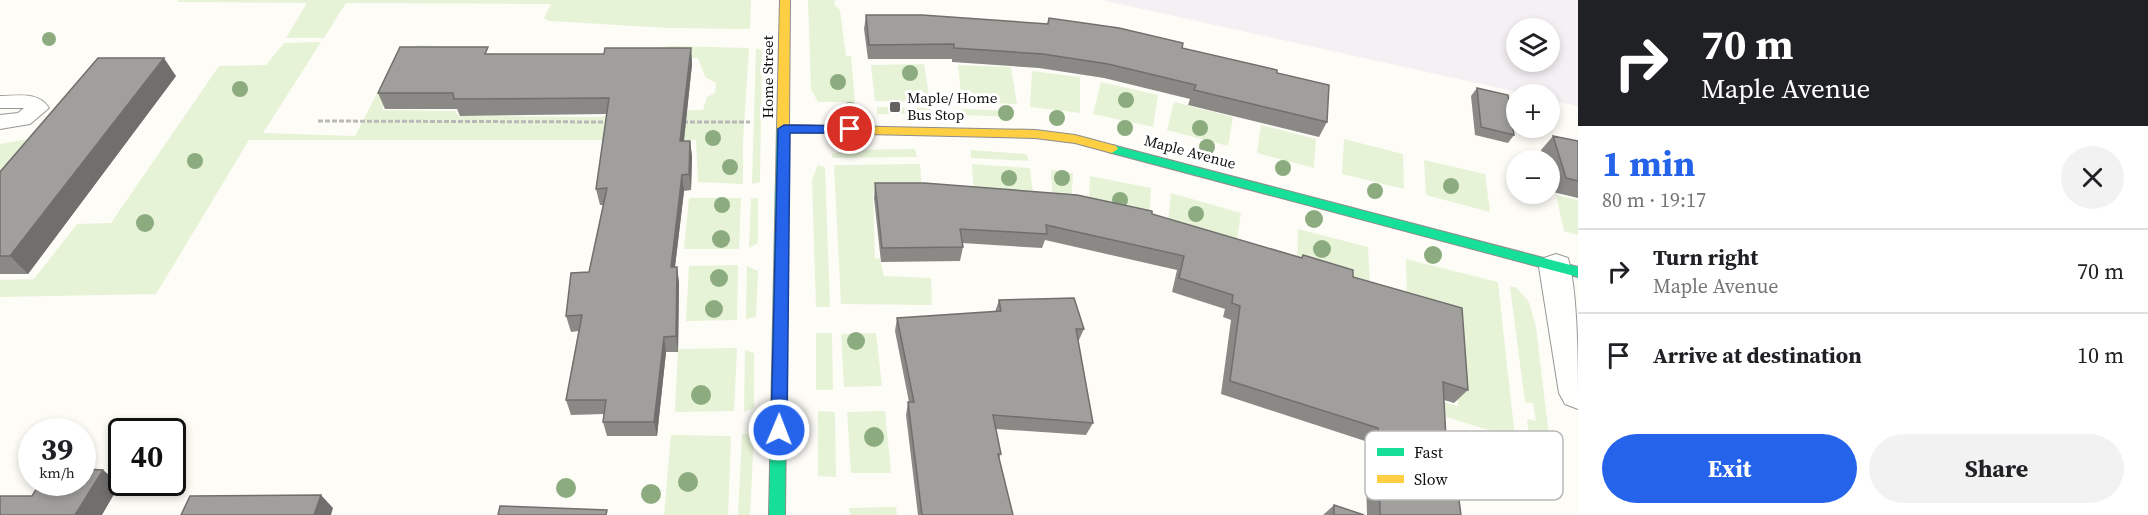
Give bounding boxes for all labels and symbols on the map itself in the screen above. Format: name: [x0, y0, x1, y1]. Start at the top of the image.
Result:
street label: Home Street: [757, 35, 778, 119]
place label: Maple/ Home Bus Stop: [907, 87, 998, 125]
marker: Maple/ Home Bus Stop: [888, 100, 902, 114]
pin: [824, 103, 875, 154]
street label: Maple Avenue: [1142, 129, 1239, 174]
position arrow: [747, 398, 811, 462]
speed limit sign: 40: [108, 418, 186, 496]
legend: [1365, 431, 1563, 500]
text: Fast: [1414, 441, 1444, 463]
text: Slow: [1414, 468, 1449, 490]

